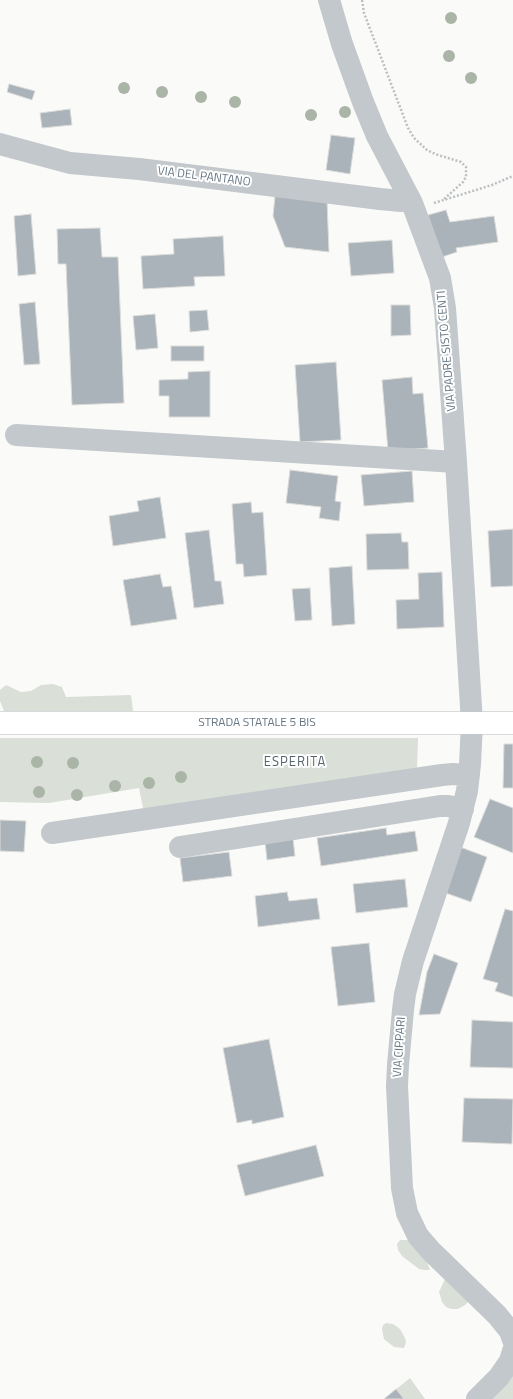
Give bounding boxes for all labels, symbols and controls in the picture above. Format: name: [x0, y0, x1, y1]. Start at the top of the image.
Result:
street label: VIA DEL PANTANO: [157, 164, 251, 190]
street label: VIA PADRE SISTO CENTI: [435, 290, 459, 412]
street label: STRADA STATALE 5 BIS: [198, 716, 316, 730]
district label: ESPERITA: [264, 755, 326, 771]
street label: VIA CIPPARI: [391, 1016, 409, 1078]

